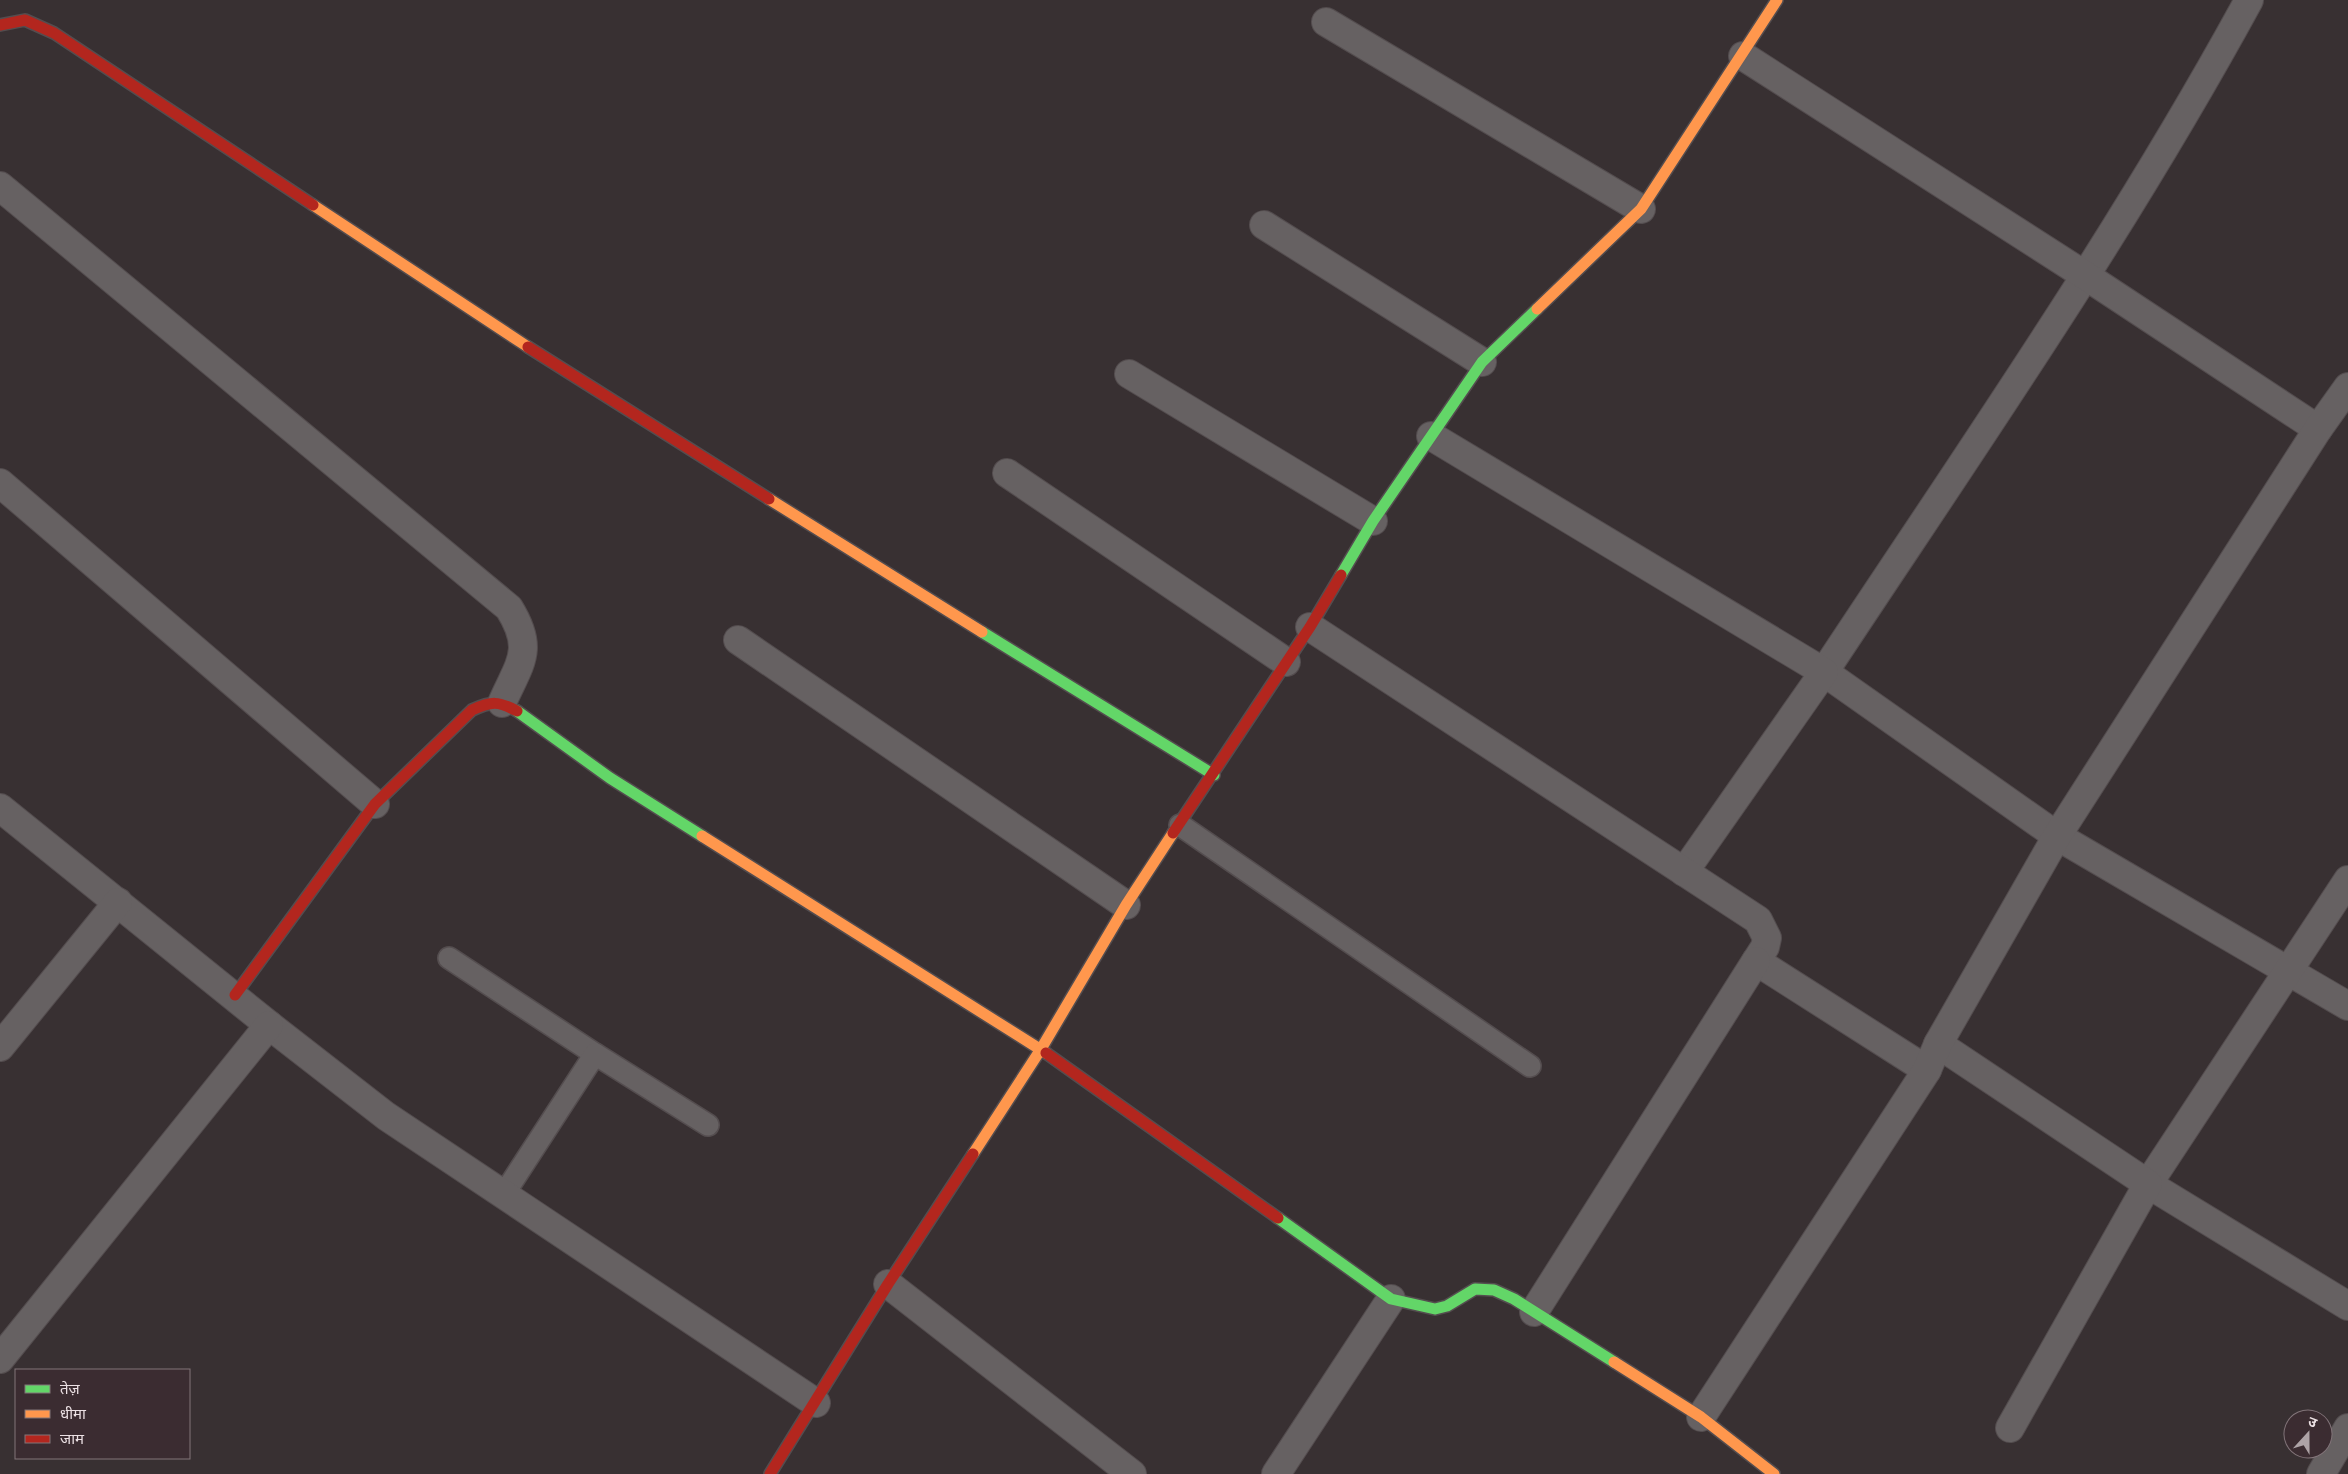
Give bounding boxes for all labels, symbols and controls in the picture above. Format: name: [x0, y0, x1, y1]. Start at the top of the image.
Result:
legend: [15, 1369, 190, 1459]
text: तेज़: [60, 1379, 81, 1399]
text: धीमा: [60, 1404, 87, 1424]
north arrow: [2283, 1409, 2333, 1459]
text: उ: [2305, 1412, 2320, 1433]
text: जाम: [60, 1429, 85, 1449]

